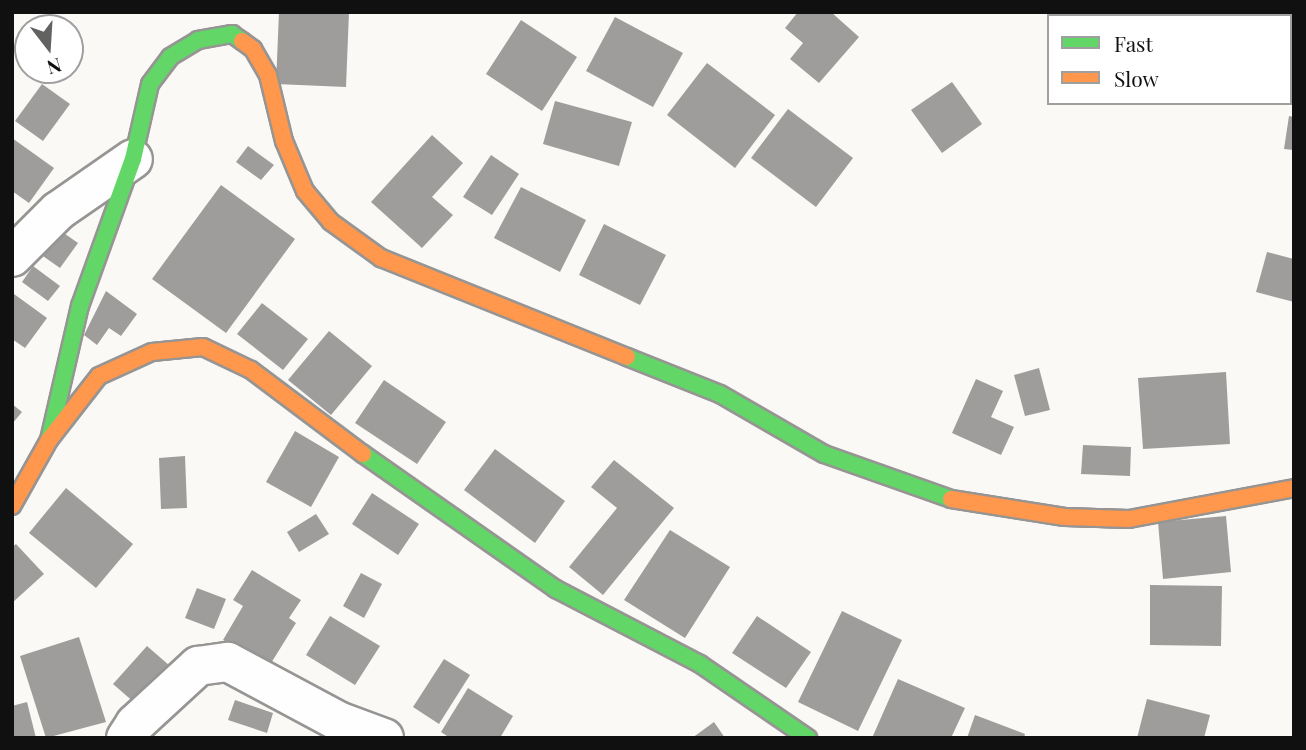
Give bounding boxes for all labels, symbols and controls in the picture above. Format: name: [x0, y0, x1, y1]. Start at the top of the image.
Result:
north arrow: [14, 14, 84, 84]
legend: [1047, 14, 1292, 105]
text: Fast: [1114, 29, 1153, 57]
text: N: [44, 53, 65, 82]
text: Slow: [1114, 64, 1159, 92]

